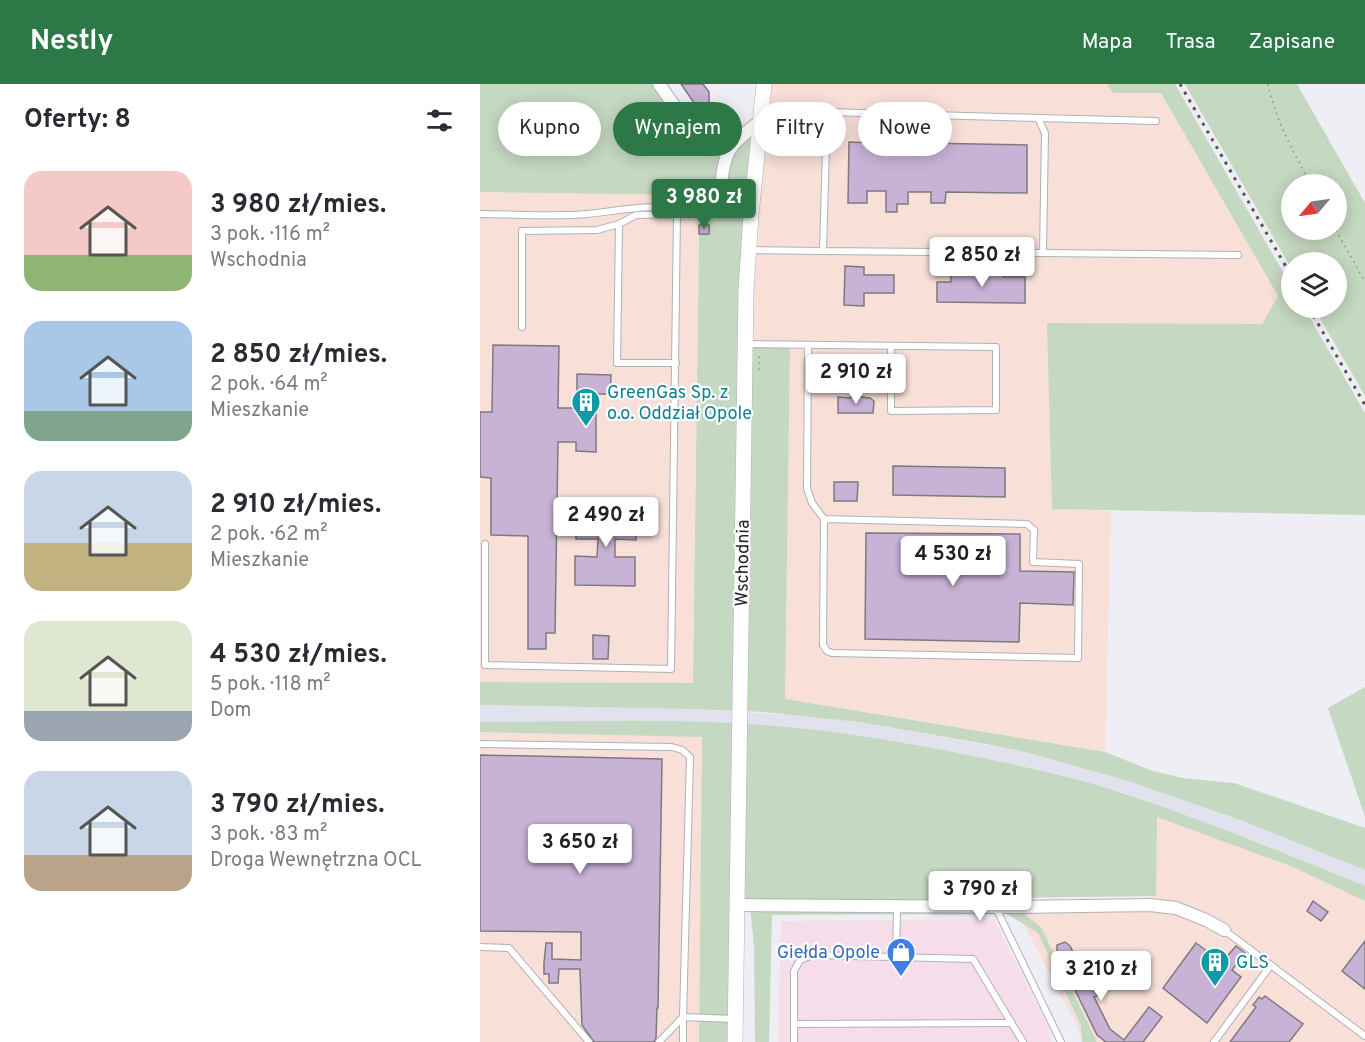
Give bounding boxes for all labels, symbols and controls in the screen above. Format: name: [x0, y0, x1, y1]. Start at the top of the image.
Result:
text: Nestly: [30, 24, 113, 60]
text: Mapa: [1082, 29, 1133, 56]
text: Trasa: [1166, 29, 1215, 56]
text: Zapisane: [1248, 29, 1335, 56]
chip: Kupno: [498, 102, 601, 156]
chip: Wynajem: [613, 102, 742, 156]
chip: Filtry: [754, 102, 846, 156]
chip: Nowe: [858, 102, 952, 156]
text: Oferty: 8: [24, 104, 131, 137]
icon: filters: [423, 104, 456, 137]
north arrow: [1281, 174, 1347, 240]
map controls: [1281, 174, 1347, 318]
pin: 3 980 zł: [642, 179, 766, 230]
text: 3 980 zł: [666, 185, 742, 211]
text: 3 980 zł/mies.: [210, 189, 386, 222]
icon: home: [72, 195, 144, 267]
text: 3 pok. · 116 m²: [210, 222, 330, 248]
pin: 2 850 zł: [920, 237, 1044, 288]
text: 2 850 zł: [944, 243, 1020, 269]
text: Wschodnia: [210, 248, 307, 274]
button: layers: [1281, 252, 1347, 318]
text: 2 850 zł/mies.: [210, 339, 387, 372]
icon: home: [72, 345, 144, 417]
pin: 2 910 zł: [794, 354, 918, 405]
text: 2 910 zł: [820, 360, 892, 386]
text: 2 pok. · 64 m²: [210, 372, 328, 398]
place label: GreenGas Sp. z o.o. Oddział Opole: [607, 382, 752, 426]
building icon: GreenGas Sp. z o.o. Oddział Opole: [570, 386, 602, 428]
text: Mieszkanie: [210, 398, 309, 424]
text: 2 910 zł/mies.: [210, 489, 381, 522]
icon: home: [72, 495, 144, 567]
pin: 2 490 zł: [544, 497, 668, 548]
text: 2 490 zł: [567, 503, 645, 529]
street label: Wschodnia: [731, 519, 756, 607]
text: 2 pok. · 62 m²: [210, 522, 327, 548]
pin: 4 530 zł: [891, 536, 1015, 587]
text: 4 530 zł: [915, 542, 991, 568]
text: Mieszkanie: [210, 548, 309, 574]
text: 4 530 zł/mies.: [210, 639, 387, 672]
icon: home: [72, 645, 144, 717]
text: 5 pok. · 118 m²: [210, 672, 331, 698]
text: Dom: [210, 698, 251, 724]
text: 3 790 zł/mies.: [210, 789, 385, 822]
icon: home: [72, 795, 144, 867]
text: 3 pok. · 83 m²: [210, 822, 327, 848]
pin: 3 650 zł: [518, 824, 642, 875]
text: 3 650 zł: [542, 830, 618, 856]
text: Droga Wewnętrzna OCL: [210, 848, 422, 874]
pin: 3 790 zł: [918, 871, 1042, 922]
text: 3 790 zł: [943, 877, 1017, 903]
shop icon: Giełda Opole: [885, 936, 917, 978]
place label: Giełda Opole: [777, 942, 880, 965]
building icon: GLS: [1199, 946, 1231, 988]
pin: 3 210 zł: [1039, 951, 1163, 1002]
place label: GLS: [1236, 952, 1269, 975]
text: 3 210 zł: [1065, 957, 1137, 983]

